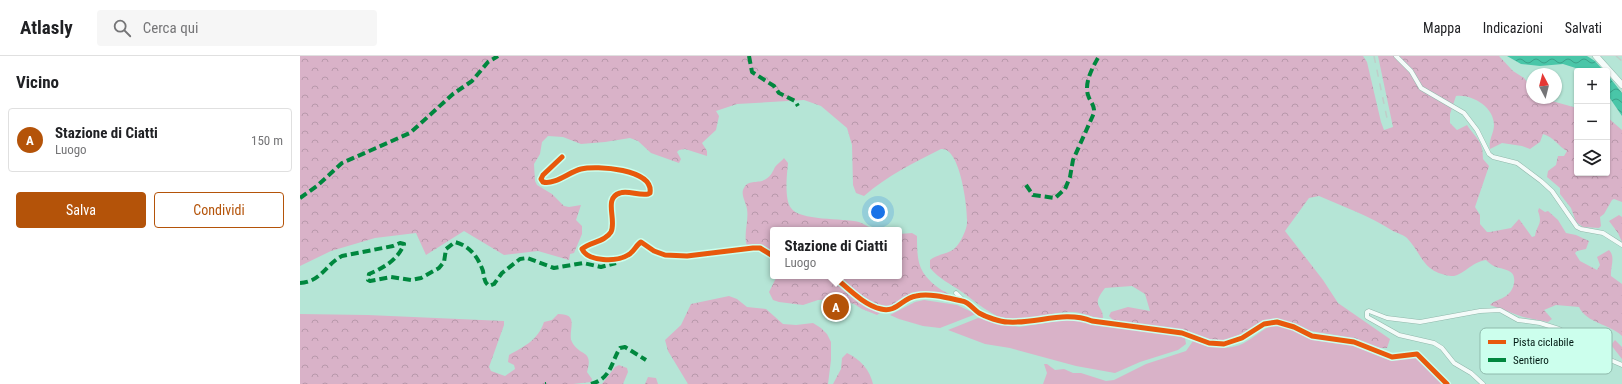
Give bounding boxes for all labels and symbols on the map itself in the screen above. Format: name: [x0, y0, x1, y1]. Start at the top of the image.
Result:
north arrow: [1526, 68, 1562, 104]
your location: [868, 202, 888, 222]
pin: A: [823, 292, 849, 322]
legend: [1480, 328, 1612, 374]
text: Pista ciclabile: [1513, 336, 1574, 349]
text: Sentiero: [1513, 354, 1549, 367]

